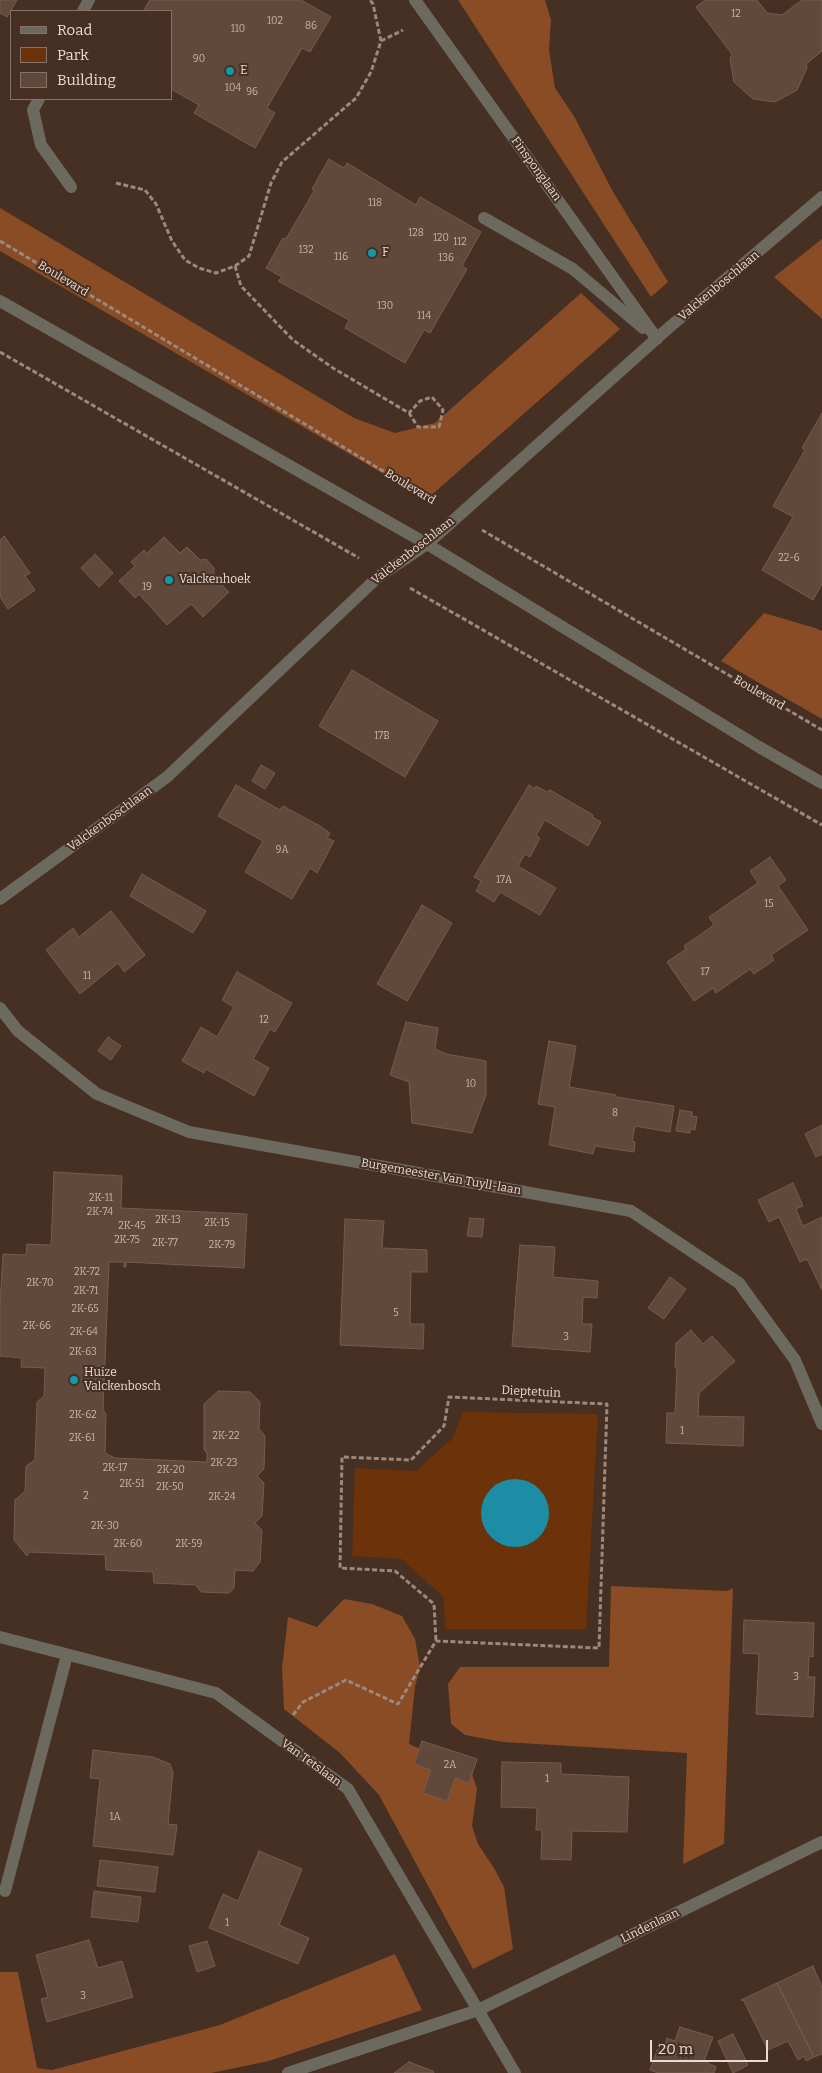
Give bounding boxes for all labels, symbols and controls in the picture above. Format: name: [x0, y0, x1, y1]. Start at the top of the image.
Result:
house number: 12: [731, 8, 741, 20]
legend: [10, 10, 172, 100]
house number: 102: [267, 15, 283, 27]
house number: 86: [305, 20, 317, 32]
text: Road: [57, 21, 92, 39]
house number: 110: [231, 23, 245, 35]
text: Park: [57, 46, 89, 64]
house number: 90: [193, 53, 205, 65]
place label: E: [240, 64, 247, 78]
marker: E: [224, 65, 236, 77]
text: Building: [57, 71, 116, 89]
house number: 104: [225, 82, 241, 94]
house number: 96: [246, 86, 258, 98]
street label: Finsponglaan: [508, 134, 564, 204]
house number: 118: [368, 197, 382, 209]
house number: 128: [408, 227, 424, 239]
house number: 120: [433, 232, 449, 244]
house number: 112: [453, 236, 467, 248]
house number: 132: [298, 244, 314, 256]
place label: F: [382, 246, 389, 260]
marker: F: [366, 247, 378, 259]
street label: Valckenboschlaan: [676, 248, 762, 324]
house number: 116: [334, 251, 348, 263]
house number: 136: [438, 252, 454, 264]
street label: Boulevard: [35, 258, 91, 300]
house number: 130: [377, 300, 393, 312]
house number: 114: [417, 310, 431, 322]
street label: Boulevard: [382, 466, 438, 508]
street label: Valckenboschlaan: [369, 514, 457, 588]
house number: 22-6: [778, 552, 800, 564]
place label: Valckenhoek: [179, 573, 251, 587]
marker: Valckenhoek: [163, 574, 175, 586]
house number: 19: [142, 581, 152, 593]
street label: Boulevard: [731, 673, 787, 713]
house number: 17B: [374, 730, 390, 742]
street label: Valckenboschlaan: [65, 784, 155, 854]
house number: 9A: [276, 844, 288, 856]
house number: 17A: [496, 874, 512, 886]
house number: 15: [764, 898, 774, 910]
house number: 17: [701, 966, 709, 978]
house number: 11: [83, 970, 91, 982]
house number: 12: [259, 1014, 269, 1026]
house number: 10: [466, 1078, 476, 1090]
house number: 8: [612, 1107, 618, 1119]
street label: Burgemeester Van Tuyll-laan: [360, 1156, 522, 1198]
house number: 2K-11: [89, 1192, 113, 1204]
house number: 2K-74: [87, 1206, 113, 1218]
house number: 2K-13: [155, 1214, 181, 1226]
house number: 2K-15: [204, 1217, 230, 1229]
house number: 2K-45: [118, 1220, 146, 1232]
house number: 2K-75: [114, 1234, 140, 1246]
house number: 2K-77: [152, 1237, 178, 1249]
house number: 2K-79: [209, 1239, 235, 1251]
house number: 2K-72: [74, 1266, 100, 1278]
house number: 2K-70: [27, 1277, 53, 1289]
house number: 2K-71: [74, 1285, 98, 1297]
house number: 2K-65: [71, 1303, 99, 1315]
house number: 5: [393, 1307, 399, 1319]
house number: 2K-66: [23, 1320, 51, 1332]
house number: 2K-64: [70, 1326, 98, 1338]
house number: 3: [563, 1331, 569, 1343]
house number: 2K-63: [69, 1346, 97, 1358]
place label: Huize Valckenbosch: [84, 1366, 161, 1394]
marker: Huize Valckenbosch: [68, 1374, 80, 1386]
street label: Dieptetuin: [501, 1383, 561, 1401]
house number: 2K-62: [69, 1409, 97, 1421]
house number: 1: [680, 1425, 684, 1437]
house number: 2K-22: [213, 1430, 239, 1442]
house number: 2K-61: [69, 1432, 95, 1444]
house number: 2K-23: [210, 1457, 238, 1469]
house number: 2K-17: [103, 1462, 127, 1474]
house number: 2K-20: [157, 1464, 185, 1476]
house number: 2K-51: [119, 1478, 145, 1490]
house number: 2K-50: [156, 1481, 184, 1493]
house number: 2: [83, 1490, 89, 1502]
house number: 2K-24: [208, 1491, 236, 1503]
house number: 2K-30: [91, 1520, 119, 1532]
house number: 2K-60: [114, 1538, 142, 1550]
house number: 2K-59: [176, 1538, 202, 1550]
house number: 3: [793, 1671, 799, 1683]
street label: Van Tetslaan: [278, 1736, 344, 1790]
house number: 2A: [444, 1759, 456, 1771]
house number: 1: [545, 1773, 549, 1785]
house number: 1A: [109, 1811, 121, 1823]
street label: Lindenlaan: [619, 1906, 681, 1946]
house number: 1: [225, 1917, 229, 1929]
house number: 3: [80, 1990, 86, 2002]
scale bar: [652, 2030, 770, 2062]
text: 20 m: [658, 2040, 693, 2058]

